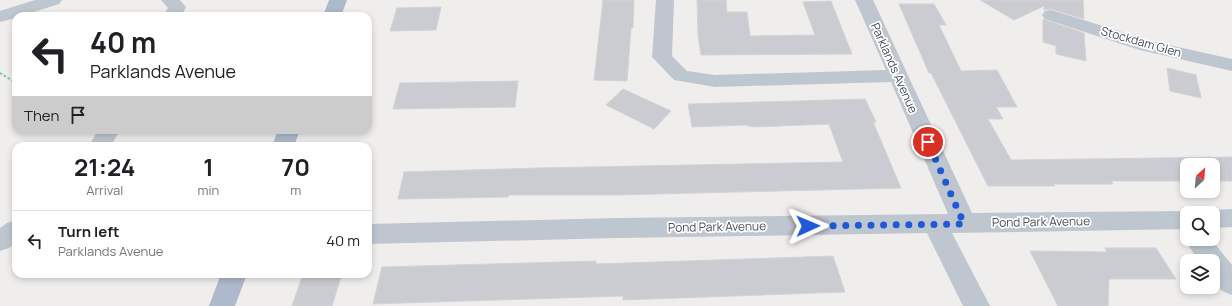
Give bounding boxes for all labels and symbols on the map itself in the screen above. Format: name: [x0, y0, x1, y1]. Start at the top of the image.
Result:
street label: Parklands Avenue: [867, 20, 922, 116]
street label: Stockdam Glen: [1099, 22, 1183, 61]
pin: [911, 125, 945, 159]
north arrow: [1180, 158, 1220, 198]
position arrow: [787, 205, 829, 247]
street label: Pond Park Avenue: [992, 212, 1090, 231]
street label: Pond Park Avenue: [668, 217, 766, 236]

